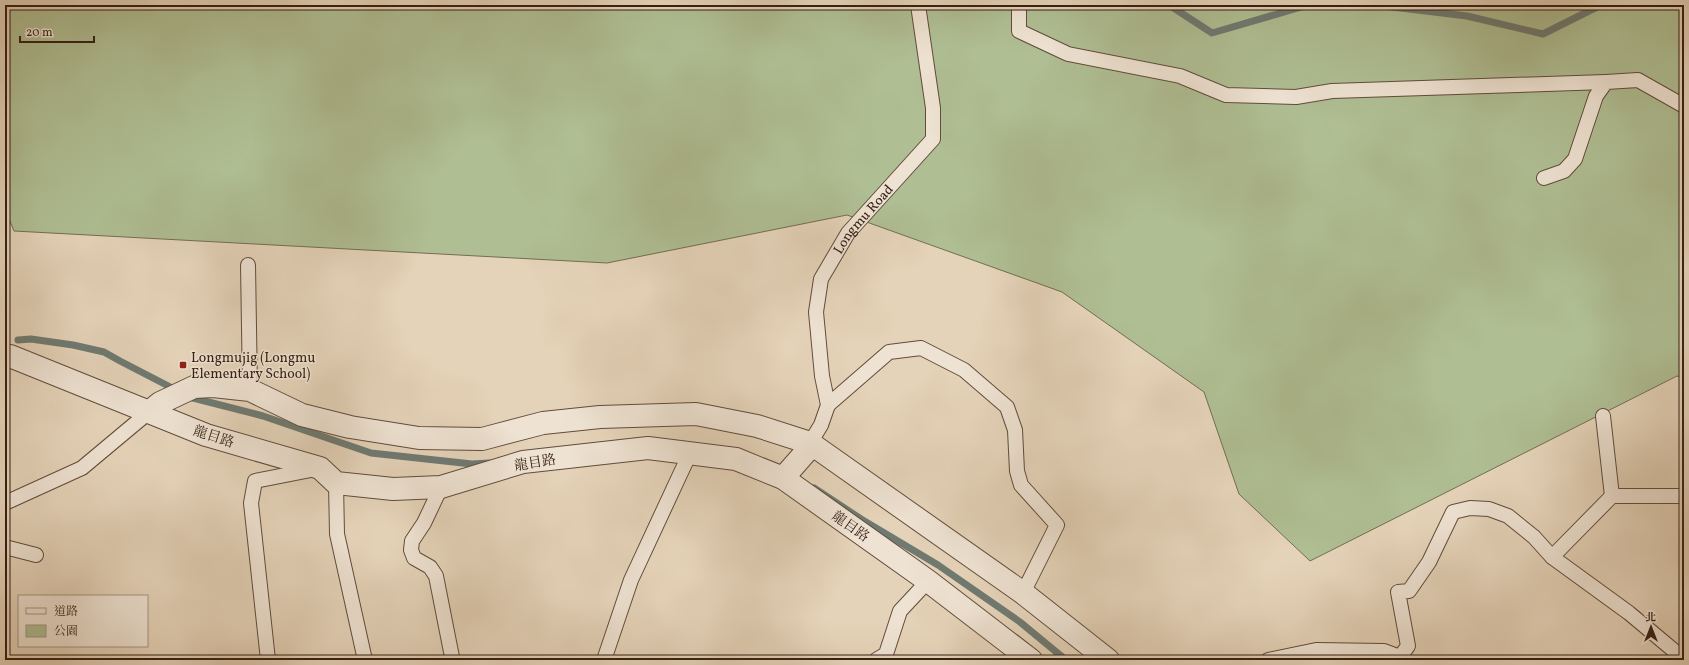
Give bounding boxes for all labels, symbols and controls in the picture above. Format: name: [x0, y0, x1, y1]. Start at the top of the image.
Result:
scale bar: [20, 18, 94, 44]
text: 20 m: [26, 25, 53, 41]
street label: Longmu Road: [830, 181, 898, 258]
place label: Longmujig (Longmu Elementary School): [191, 349, 315, 384]
marker: Longmujig (Longmu Elementary School): [178, 360, 188, 370]
street label: 龍目路: [191, 422, 236, 453]
street label: 龍目路: [513, 451, 557, 476]
street label: 龍目路: [827, 507, 873, 547]
legend: [18, 595, 148, 647]
text: 道路: [54, 604, 78, 620]
north arrow: [1631, 607, 1671, 647]
text: 北: [1646, 611, 1657, 626]
text: 公園: [54, 624, 78, 640]

